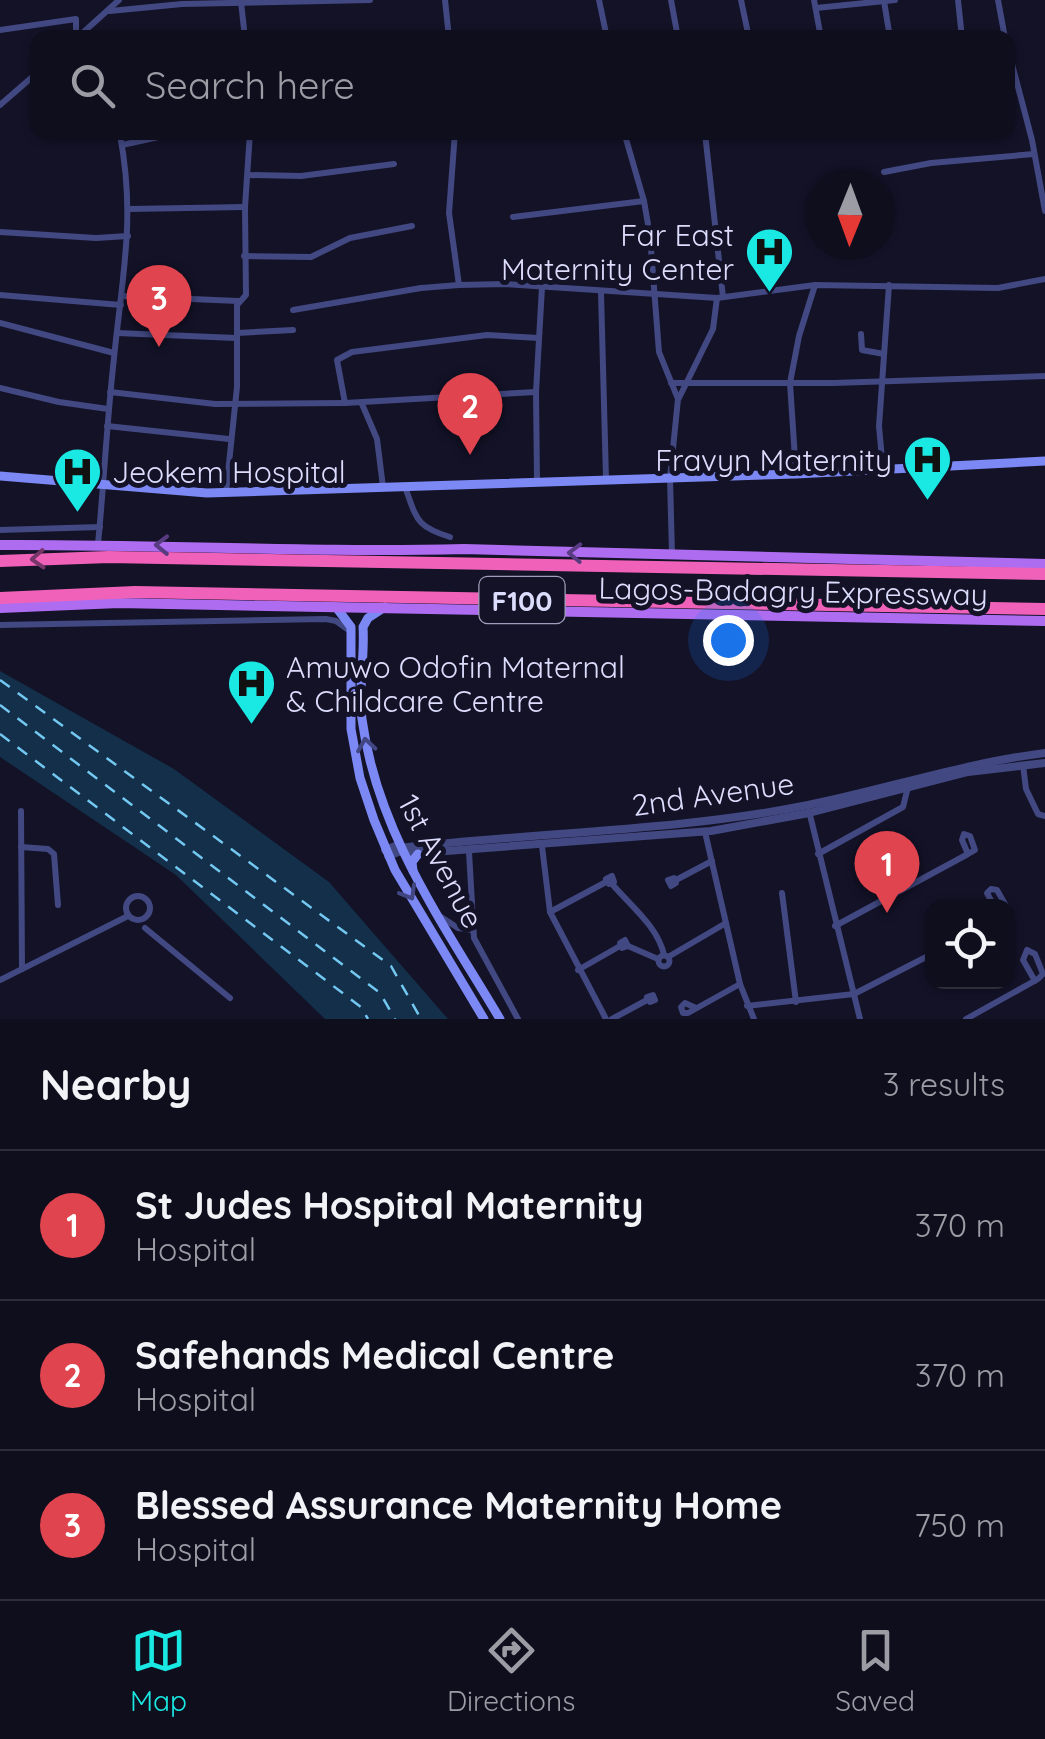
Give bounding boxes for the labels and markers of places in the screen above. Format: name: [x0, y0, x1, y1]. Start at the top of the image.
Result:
place label: Far East Maternity Center: [501, 216, 734, 288]
hospital icon: Far East Maternity Center: [743, 226, 795, 294]
pin: 3: [126, 264, 192, 347]
pin: 2: [438, 372, 502, 455]
hospital icon: Fravyn Maternity: [901, 434, 953, 502]
place label: Fravyn Maternity: [655, 441, 892, 479]
hospital icon: Jeokem Hospital: [51, 446, 103, 514]
place label: Jeokem Hospital: [112, 453, 346, 491]
place label: Amuwo Odofin Maternal & Childcare Centre: [286, 648, 625, 720]
hospital icon: Amuwo Odofin Maternal & Childcare Centre: [225, 658, 277, 726]
pin: 1: [854, 830, 920, 913]

